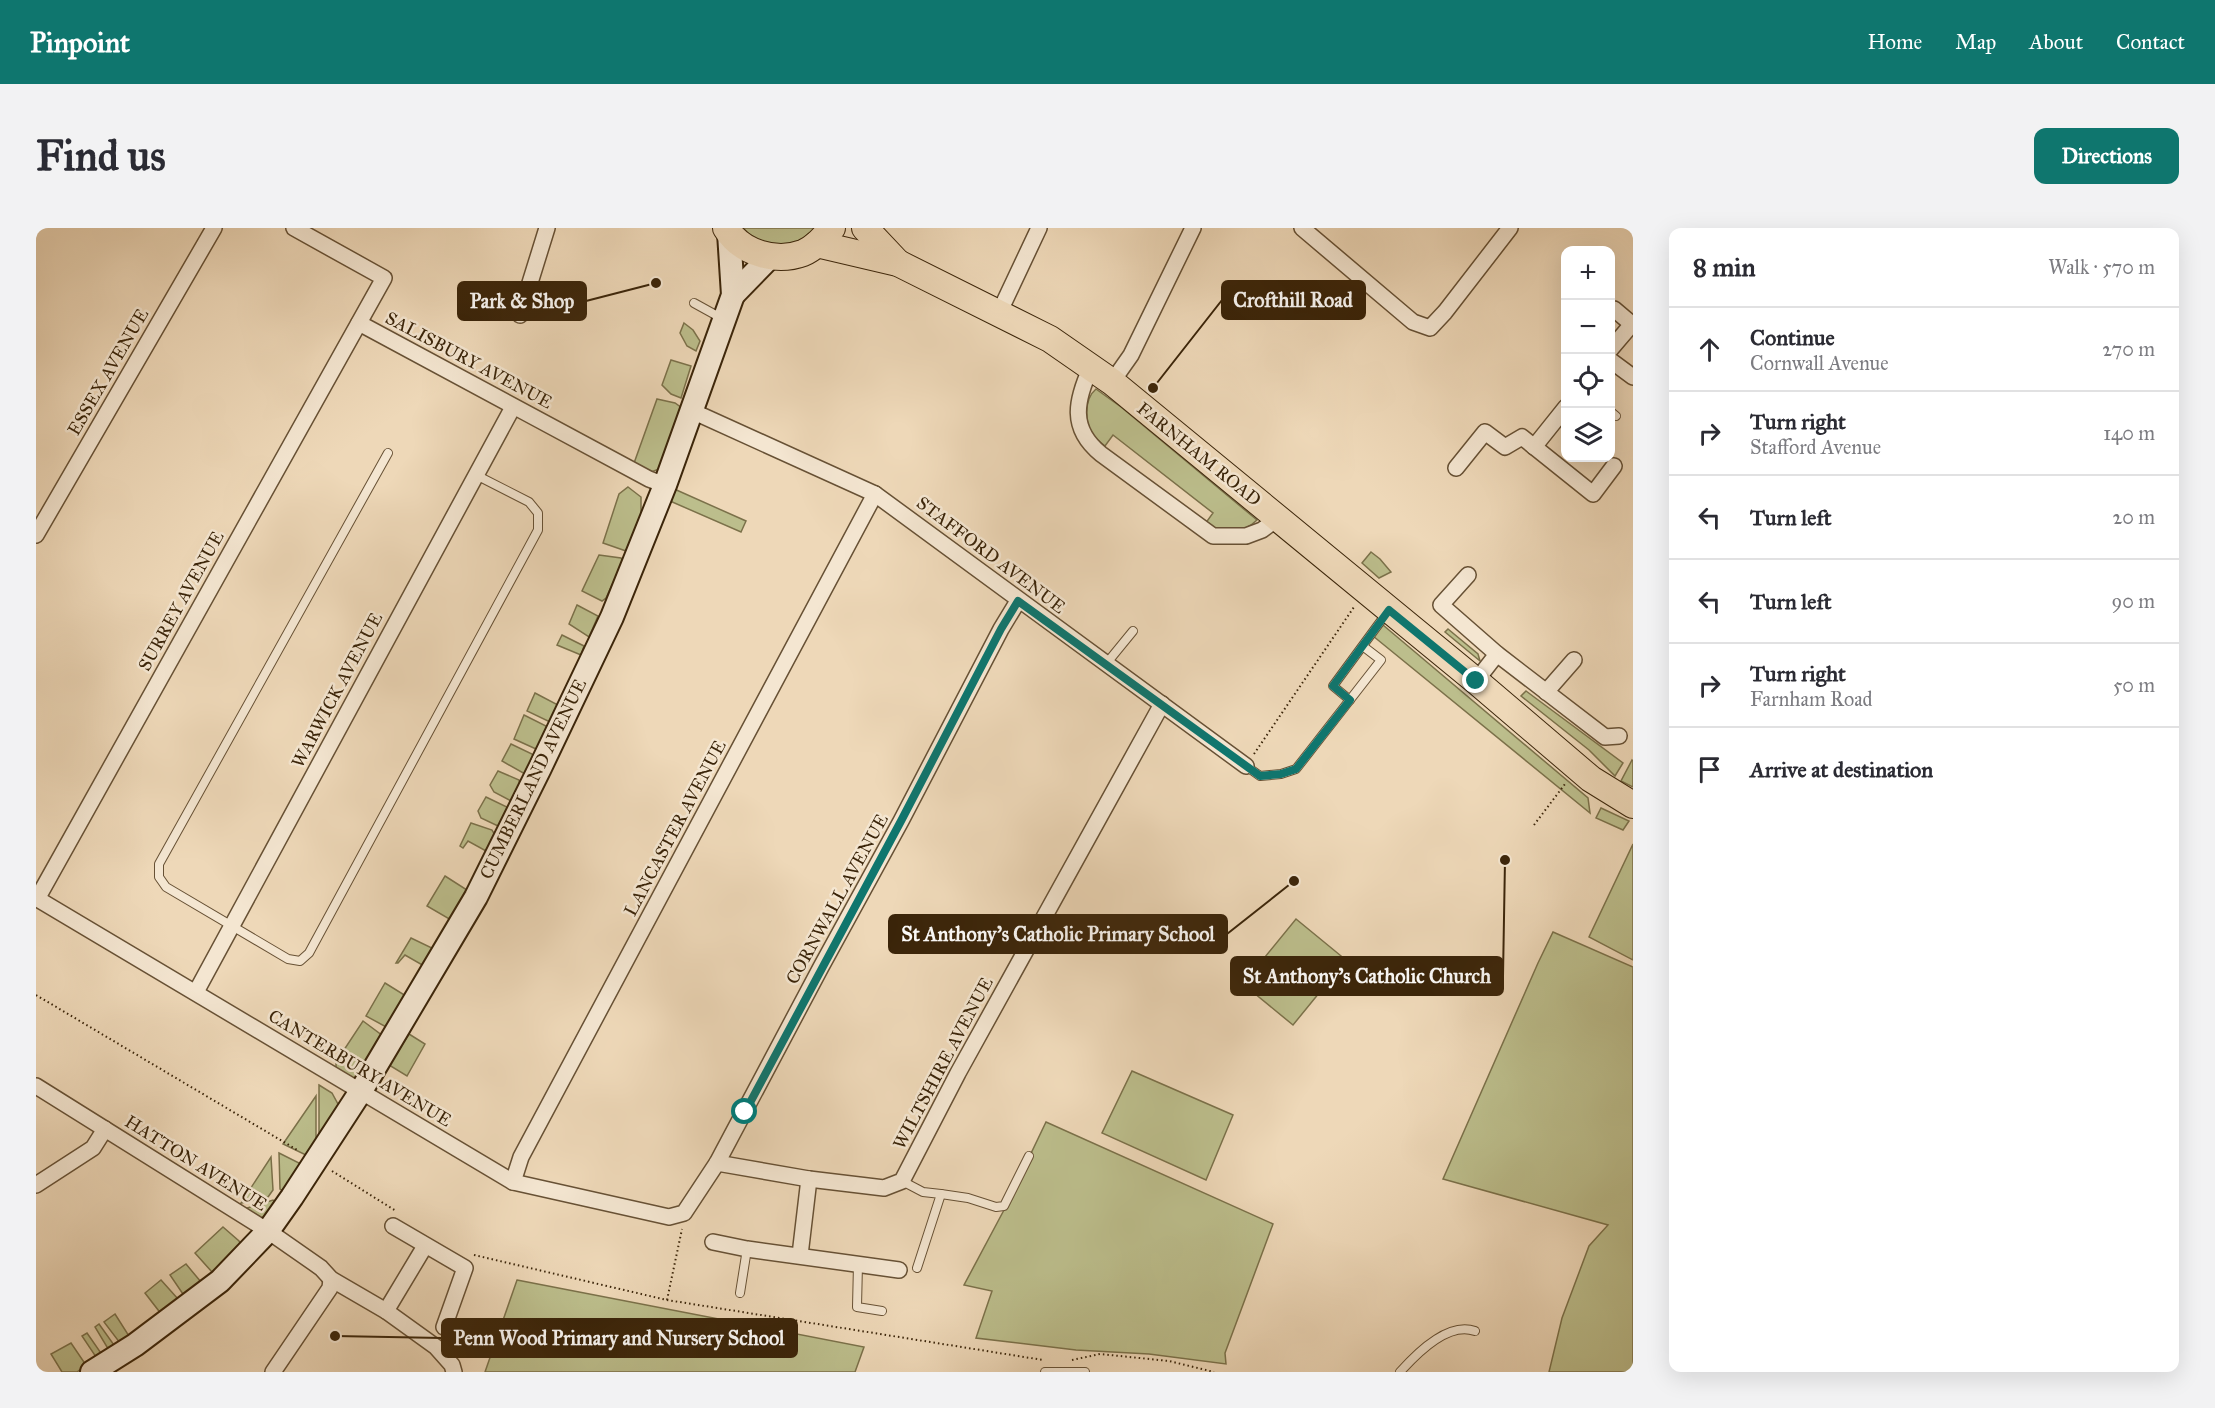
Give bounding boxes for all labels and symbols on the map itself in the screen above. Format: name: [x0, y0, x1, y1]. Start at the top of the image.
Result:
callout: Crofthill Road: [1222, 281, 1365, 319]
callout: Park & Shop: [458, 282, 586, 320]
text: Crofthill Road: [1233, 288, 1354, 312]
text: Park & Shop: [470, 289, 574, 314]
street label: ESSEX AVENUE: [63, 305, 153, 439]
street label: SALISBURY AVENUE: [382, 307, 556, 413]
street label: FARNHAM ROAD: [1133, 397, 1265, 511]
street label: STAFFORD AVENUE: [912, 492, 1070, 618]
street label: SURREY AVENUE: [133, 527, 229, 675]
street label: WARWICK AVENUE: [287, 609, 387, 771]
route end: [1462, 667, 1488, 693]
street label: CUMBERLAND AVENUE: [475, 675, 591, 883]
street label: LANCASTER AVENUE: [619, 736, 731, 920]
street label: CORNWALL AVENUE: [781, 810, 893, 988]
callout: St Anthony's Catholic Primary School: [889, 915, 1227, 953]
text: St Anthony's Catholic Primary School: [901, 922, 1215, 947]
callout: St Anthony's Catholic Church: [1231, 957, 1503, 995]
text: St Anthony's Catholic Church: [1243, 964, 1492, 989]
street label: WILTSHIRE AVENUE: [888, 973, 998, 1153]
street label: CANTERBURY AVENUE: [264, 1005, 456, 1131]
route start: [731, 1098, 757, 1124]
street label: HATTON AVENUE: [121, 1110, 271, 1216]
callout: Penn Wood Primary and Nursery School: [442, 1319, 797, 1357]
text: Penn Wood Primary and Nursery School: [454, 1326, 785, 1351]

